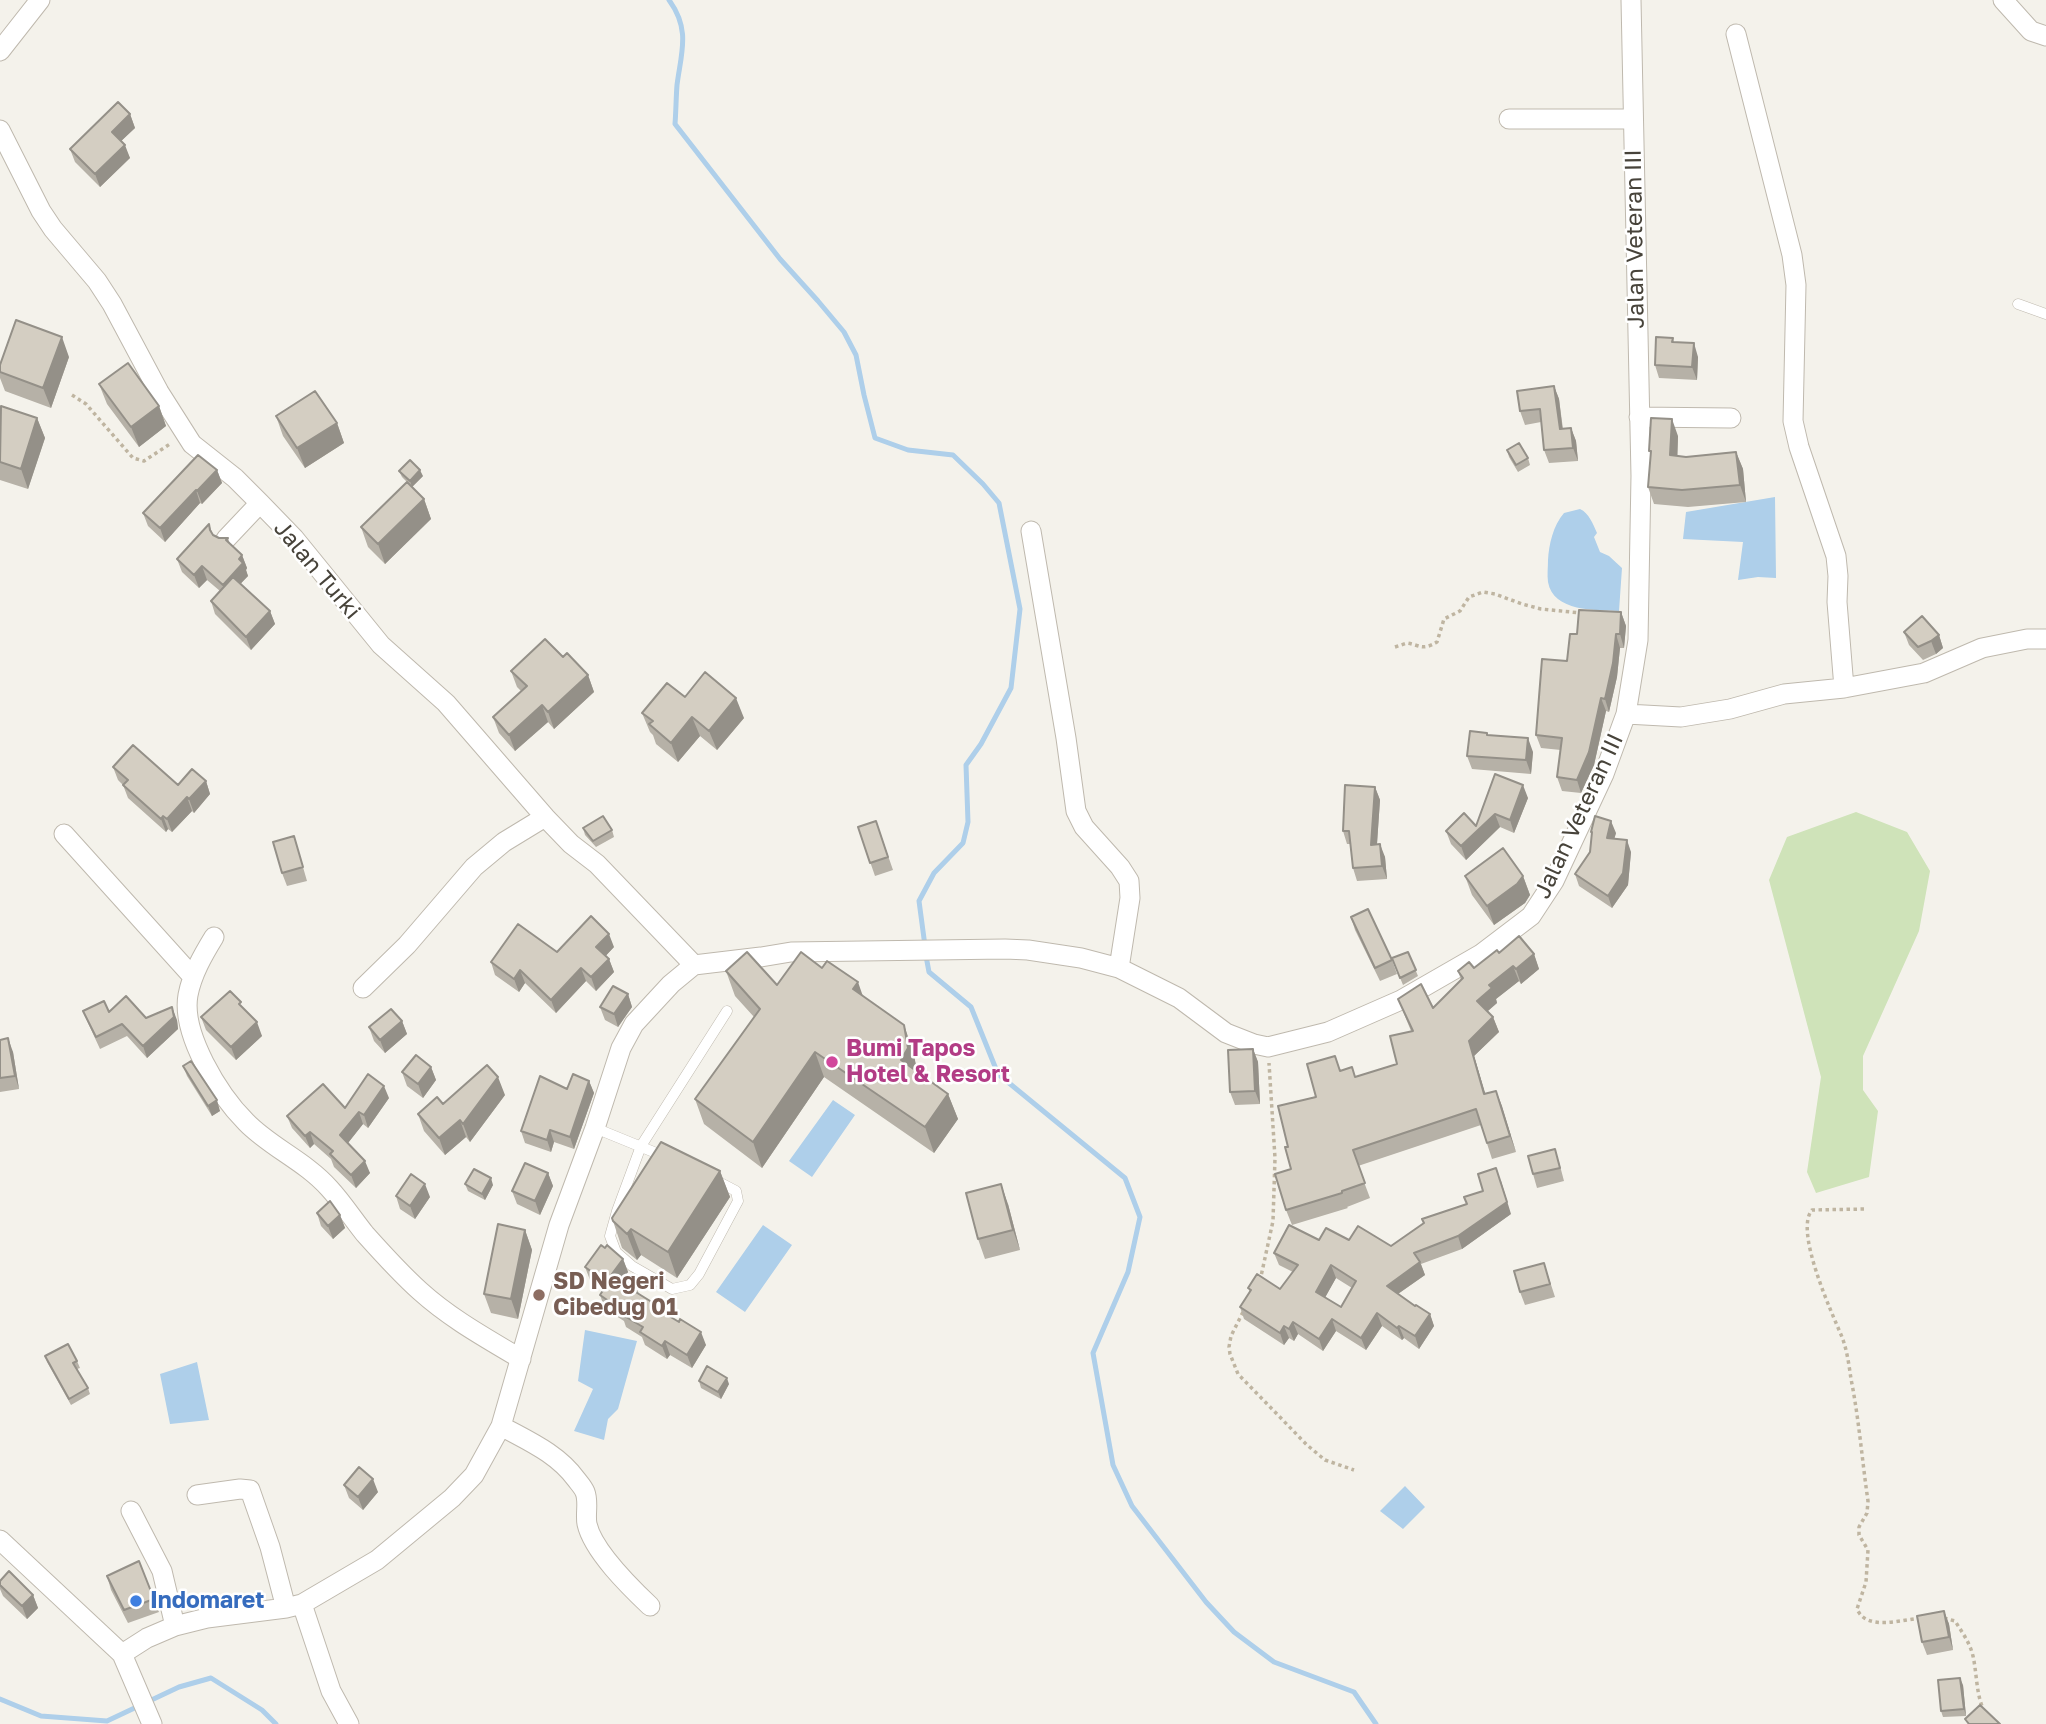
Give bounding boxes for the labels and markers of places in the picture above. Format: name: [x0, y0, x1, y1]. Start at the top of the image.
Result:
place label: Bumi Tapos Hotel & Resort: [846, 1035, 1010, 1089]
marker: Bumi Tapos Hotel & Resort: [824, 1054, 840, 1070]
place label: SD Negeri Cibedug 01: [553, 1268, 678, 1322]
marker: SD Negeri Cibedug 01: [531, 1287, 547, 1303]
place label: Indomaret: [150, 1587, 264, 1615]
marker: Indomaret: [128, 1593, 144, 1609]

